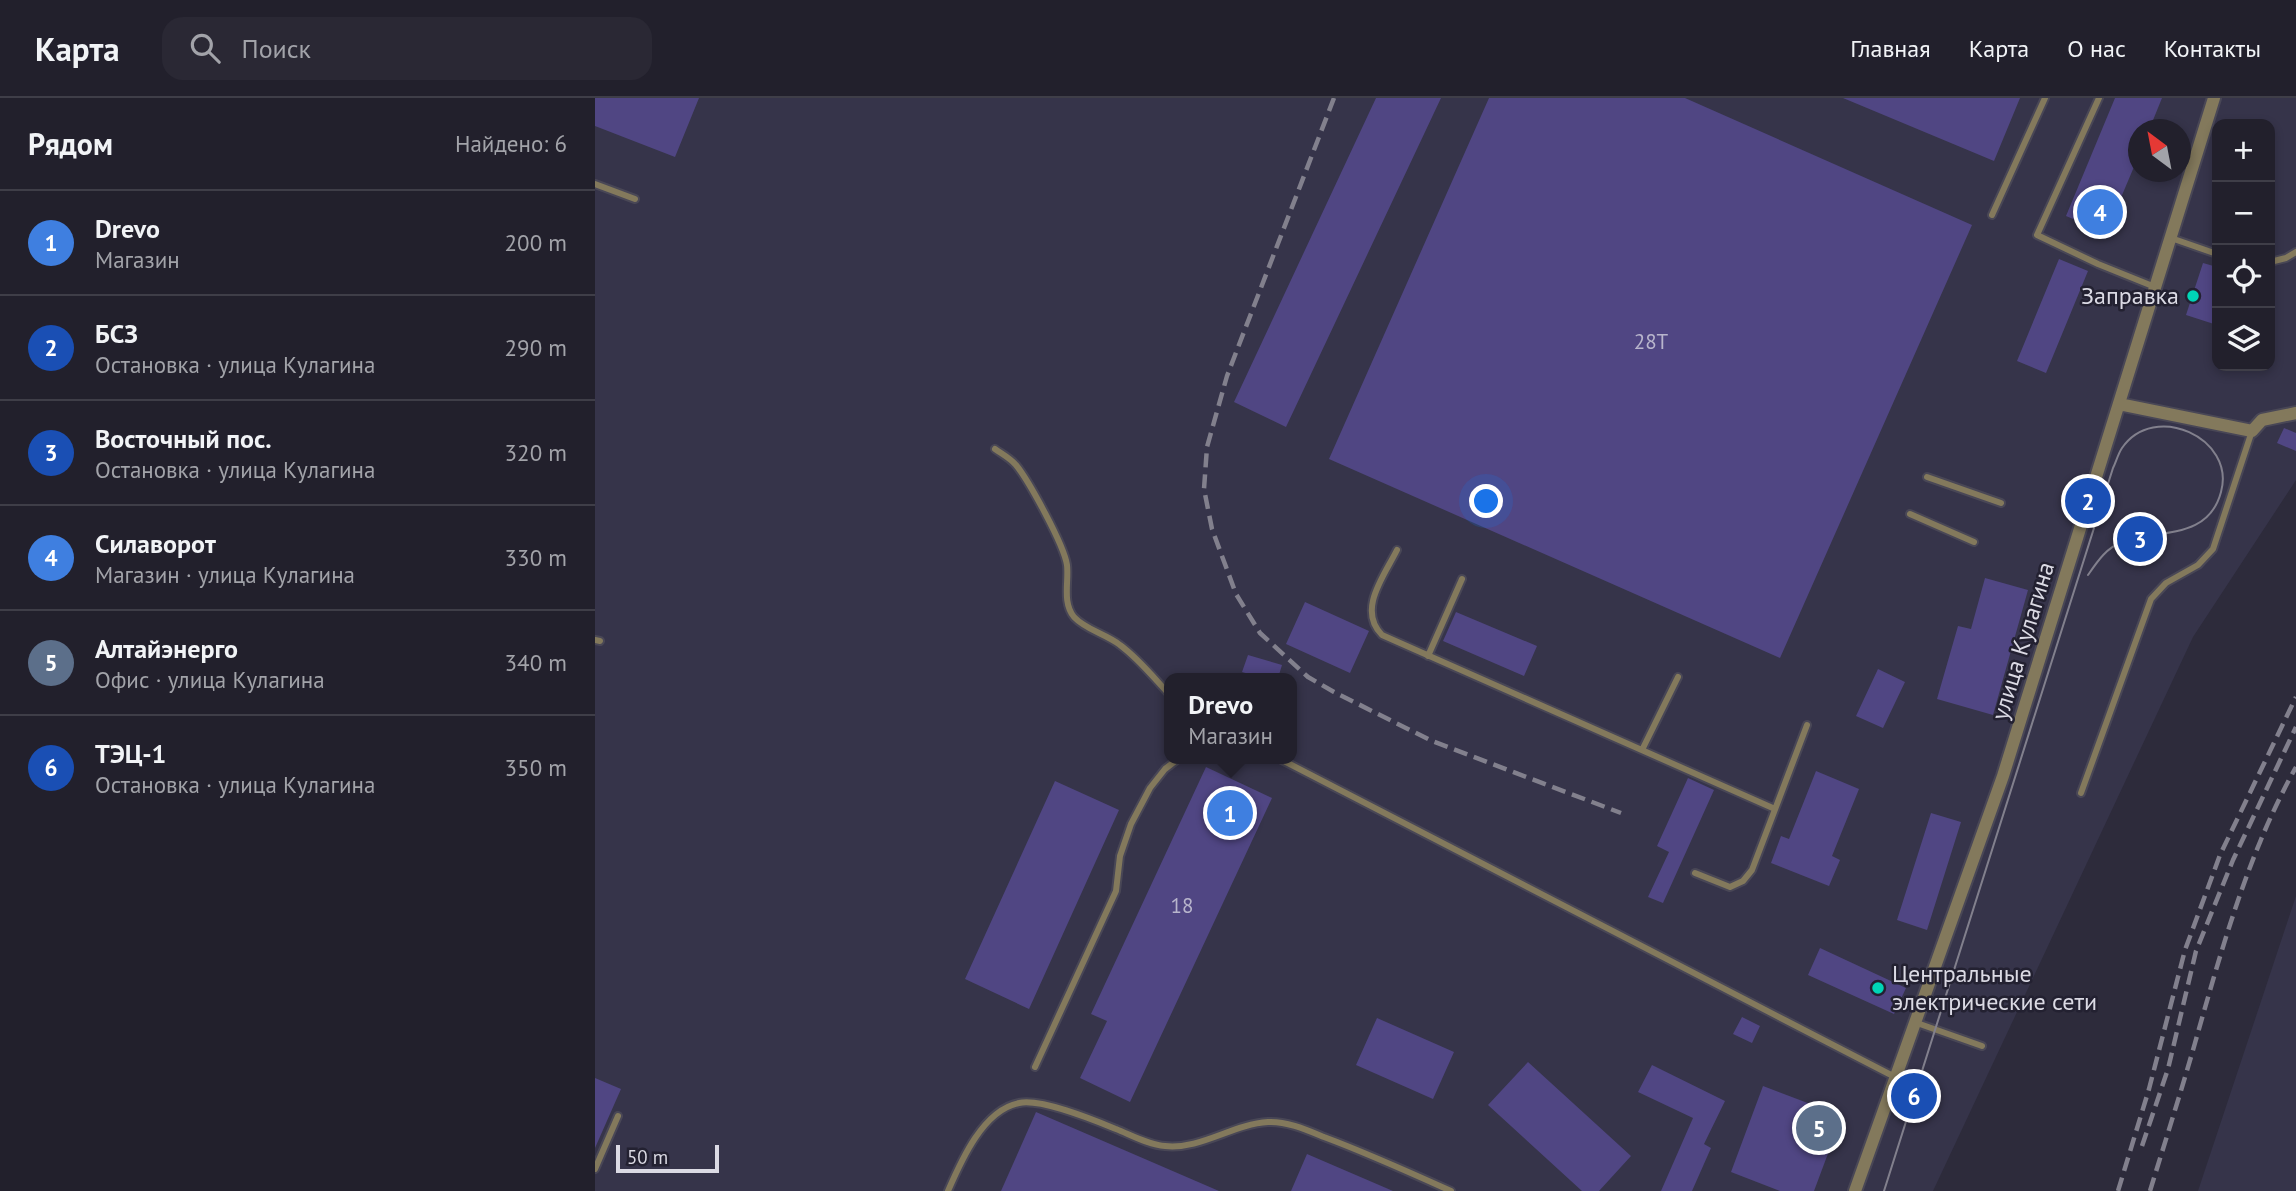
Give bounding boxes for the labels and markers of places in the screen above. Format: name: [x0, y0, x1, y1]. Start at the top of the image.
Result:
pin: 4: [2077, 186, 2123, 238]
place label: Заправка: [2081, 280, 2179, 311]
marker: Заправка: [2185, 288, 2201, 304]
pin: 2: [2065, 475, 2111, 527]
pin: 3: [2117, 513, 2163, 565]
pin: 1: [1207, 787, 1253, 839]
place label: Центральные электрические сети: [1892, 958, 2097, 1017]
marker: Центральные электрические сети: [1870, 980, 1886, 996]
pin: 6: [1891, 1070, 1937, 1122]
pin: 5: [1796, 1102, 1842, 1154]

